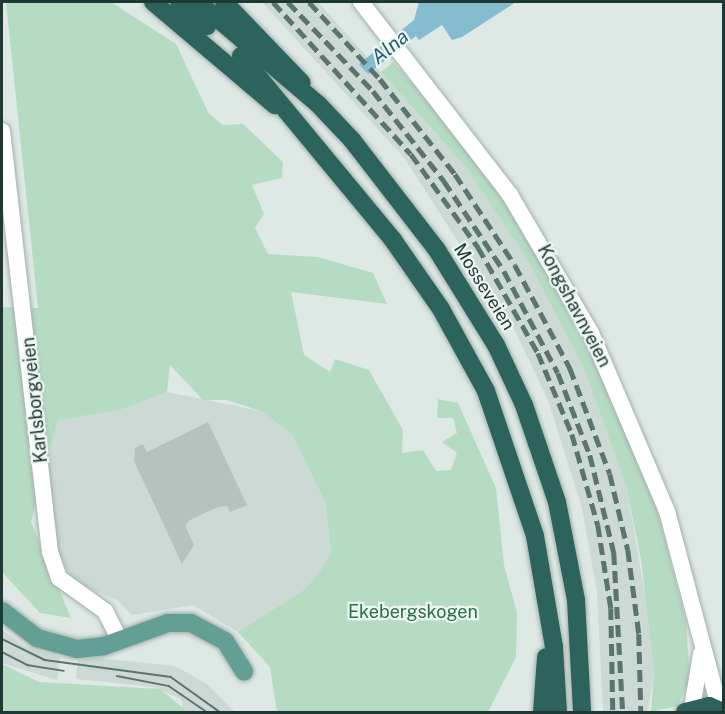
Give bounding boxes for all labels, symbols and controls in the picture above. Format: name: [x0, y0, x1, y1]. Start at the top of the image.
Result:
water label: Alna: [366, 25, 414, 69]
street label: Mosseveien: [449, 240, 519, 334]
street label: Kongshavnveien: [533, 241, 615, 371]
street label: Karlsborgveien: [18, 336, 52, 464]
park label: Ekebergskogen: [348, 601, 478, 623]

